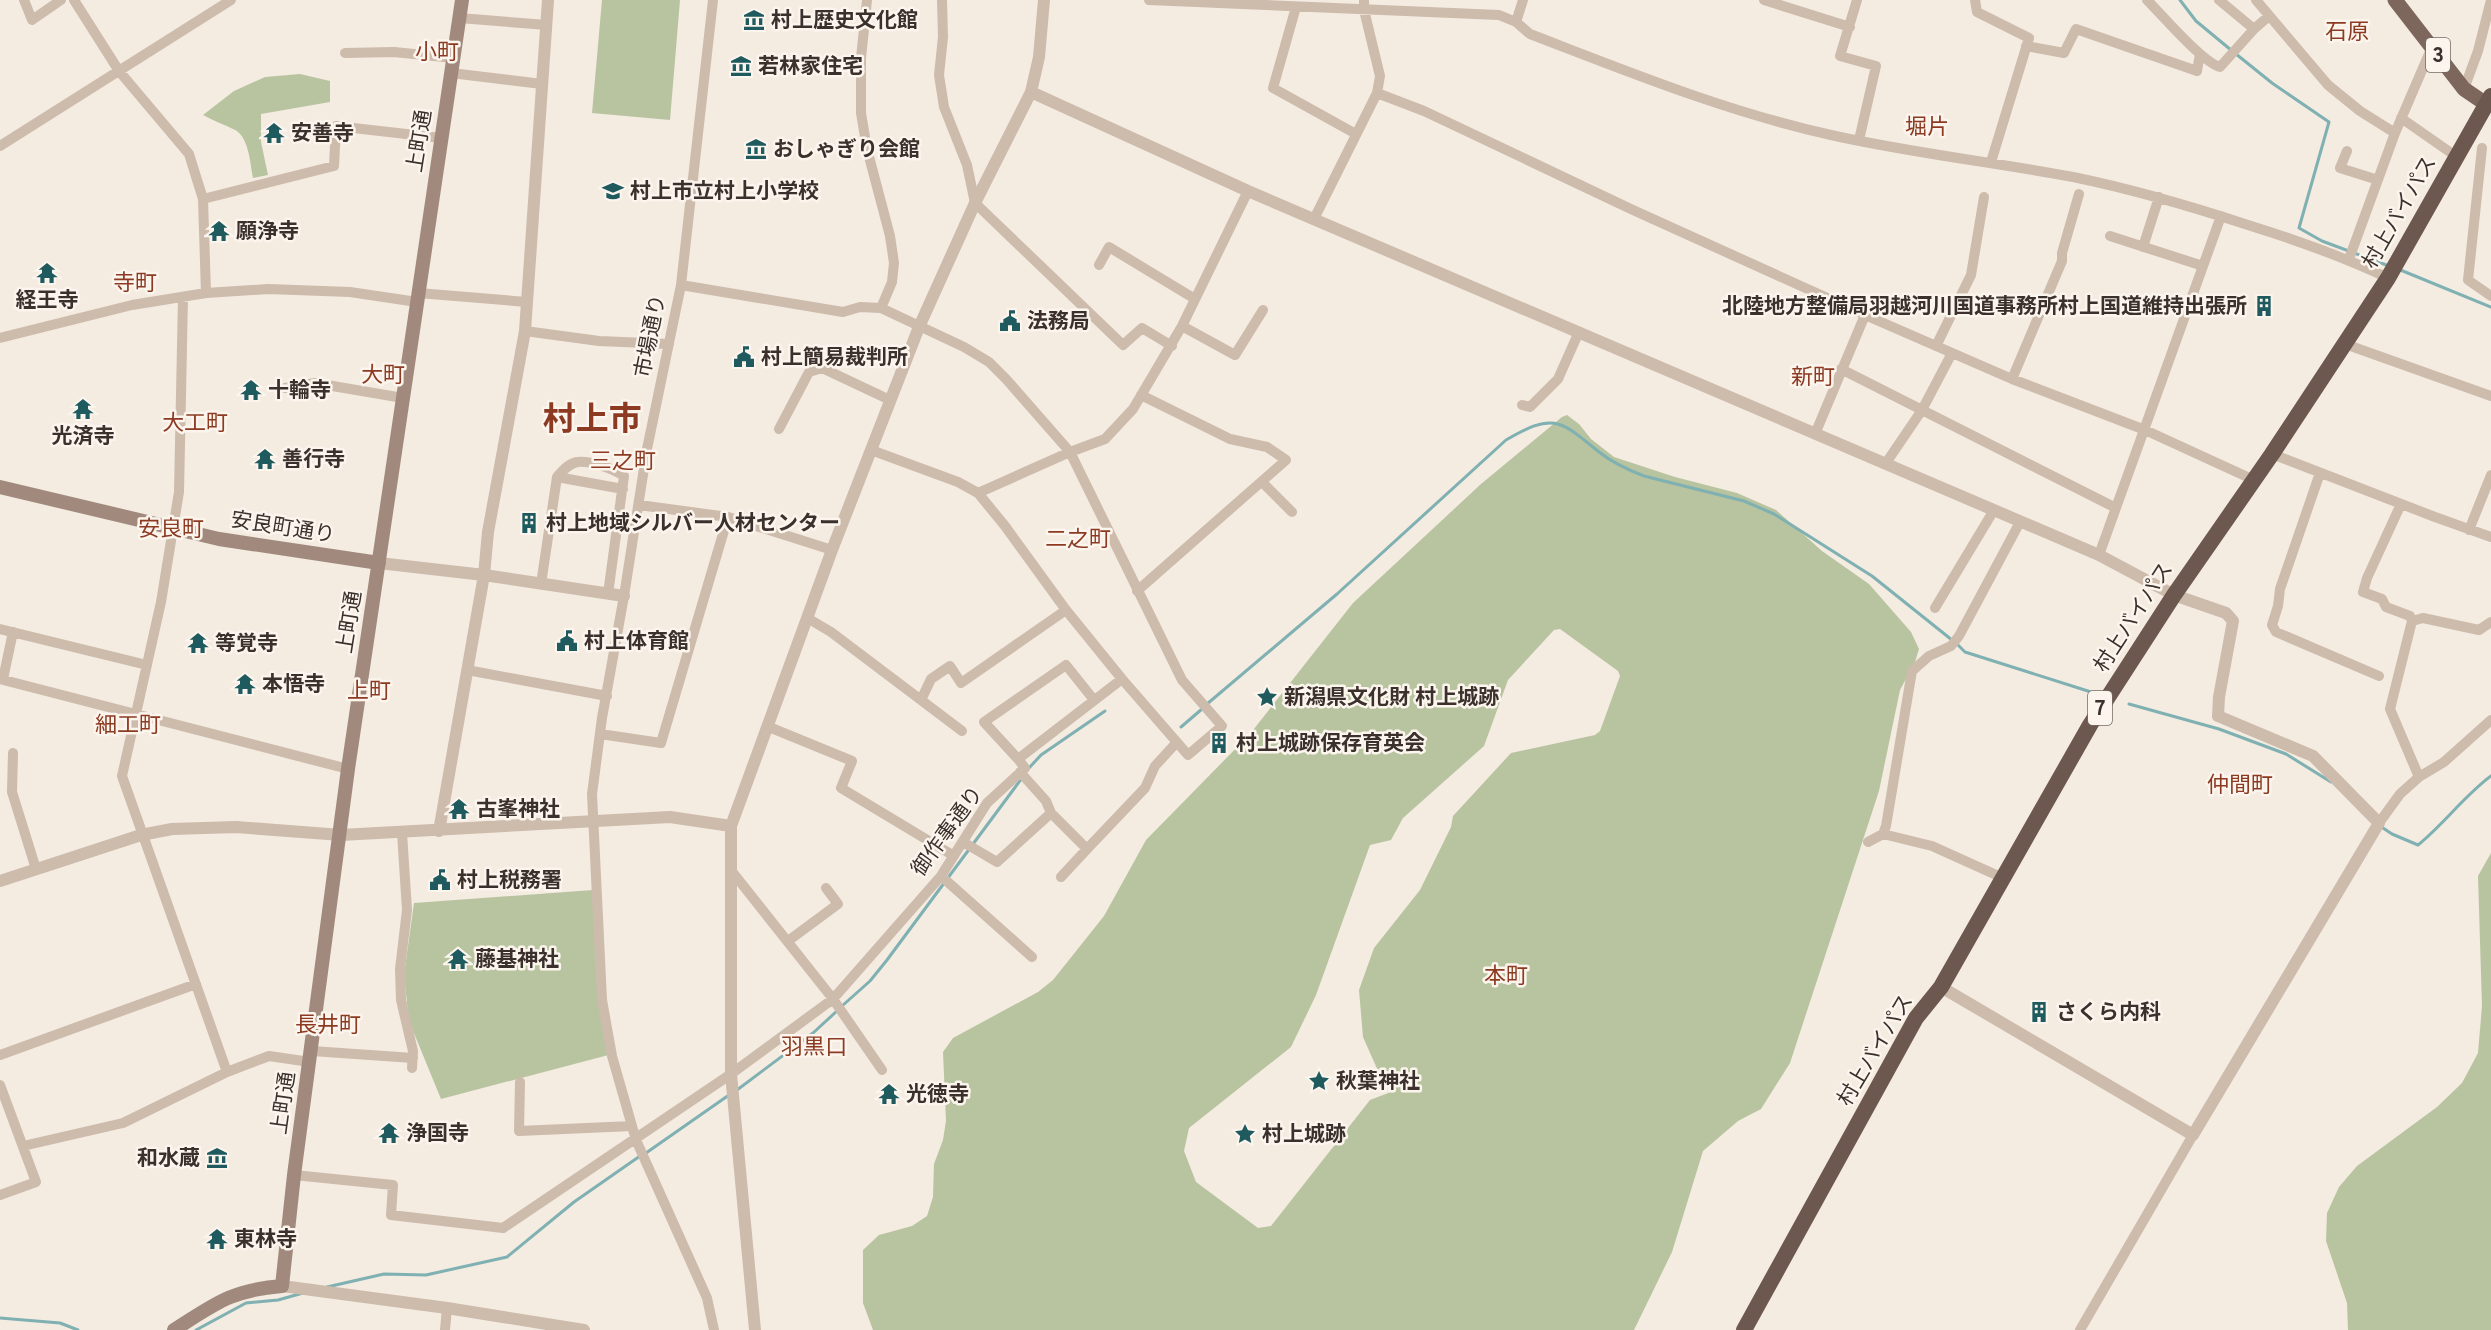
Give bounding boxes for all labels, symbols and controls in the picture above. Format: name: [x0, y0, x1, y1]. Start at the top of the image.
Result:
museum icon: 村上歴史文化館: [742, 8, 766, 32]
place label: 村上歴史文化館: [771, 8, 918, 35]
district label: 石原: [2325, 20, 2369, 47]
road number: 3: [2426, 38, 2450, 72]
district label: 小町: [415, 40, 459, 67]
museum icon: 若林家住宅: [729, 54, 753, 78]
place label: 若林家住宅: [758, 54, 863, 81]
street label: 上町通: [402, 108, 439, 174]
district label: 堀片: [1905, 115, 1949, 142]
temple icon: 安善寺: [262, 121, 286, 145]
place label: 安善寺: [291, 121, 354, 148]
museum icon: おしゃぎり会館: [744, 137, 768, 161]
place label: おしゃぎり会館: [773, 137, 920, 164]
street label: 村上バイパス: [2357, 152, 2443, 274]
school or university icon: 村上市立村上小学校: [601, 179, 625, 203]
place label: 村上市立村上小学校: [630, 179, 819, 206]
temple icon: 願浄寺: [207, 219, 231, 243]
place label: 願浄寺: [236, 219, 299, 246]
temple icon: 経王寺: [35, 261, 59, 285]
district label: 寺町: [113, 271, 157, 298]
place label: 経王寺: [16, 288, 79, 315]
street label: 市場通り: [630, 292, 673, 380]
place label: 北陸地方整備局羽越河川国道事務所村上国道維持出張所: [1722, 294, 2247, 321]
building icon: 北陸地方整備局羽越河川国道事務所村上国道維持出張所: [2252, 294, 2276, 318]
public building icon: 法務局: [998, 309, 1022, 333]
place label: 法務局: [1027, 309, 1090, 336]
public building icon: 村上簡易裁判所: [732, 345, 756, 369]
place label: 村上簡易裁判所: [761, 345, 908, 372]
district label: 大町: [361, 363, 405, 390]
district label: 新町: [1791, 365, 1835, 392]
temple icon: 十輪寺: [239, 378, 263, 402]
place label: 十輪寺: [268, 378, 331, 405]
temple icon: 光済寺: [71, 397, 95, 421]
district label: 村上市: [543, 401, 642, 443]
district label: 大工町: [162, 411, 228, 438]
place label: 光済寺: [52, 424, 115, 451]
temple icon: 善行寺: [253, 447, 277, 471]
place label: 善行寺: [282, 447, 345, 474]
district label: 三之町: [590, 449, 656, 476]
street label: 安良町通り: [229, 507, 337, 550]
building icon: 村上地域シルバー人材センター: [517, 511, 541, 535]
place label: 村上地域シルバー人材センター: [546, 511, 840, 538]
district label: 安良町: [138, 517, 204, 544]
district label: 二之町: [1045, 527, 1111, 554]
street label: 村上バイパス: [2089, 558, 2180, 678]
street label: 上町通: [332, 589, 369, 655]
public building icon: 村上体育館: [555, 629, 579, 653]
place label: 村上体育館: [584, 629, 689, 656]
temple icon: 等覚寺: [186, 631, 210, 655]
place label: 等覚寺: [215, 631, 278, 658]
temple icon: 本悟寺: [233, 672, 257, 696]
place label: 本悟寺: [262, 672, 325, 699]
district label: 上町: [347, 679, 391, 706]
place icon: 新潟県文化財 村上城跡: [1255, 685, 1279, 709]
place label: 新潟県文化財 村上城跡: [1284, 685, 1499, 712]
road number: 7: [2088, 691, 2112, 725]
district label: 細工町: [95, 713, 161, 740]
building icon: 村上城跡保存育英会: [1207, 731, 1231, 755]
place label: 村上城跡保存育英会: [1236, 731, 1425, 758]
district label: 仲間町: [2207, 773, 2273, 800]
street label: 御作事通り: [906, 781, 990, 882]
temple icon: 古峯神社: [447, 797, 471, 821]
place label: 古峯神社: [476, 797, 560, 824]
public building icon: 村上税務署: [428, 868, 452, 892]
place label: 村上税務署: [457, 868, 562, 895]
temple icon: 藤基神社: [446, 947, 470, 971]
place label: 藤基神社: [475, 947, 559, 974]
district label: 本町: [1484, 964, 1528, 991]
street label: 村上バイパス: [1832, 990, 1920, 1112]
building icon: さくら内科: [2027, 1000, 2051, 1024]
place label: さくら内科: [2056, 1000, 2161, 1027]
district label: 長井町: [295, 1013, 361, 1040]
district label: 羽黒口: [781, 1035, 847, 1062]
place icon: 秋葉神社: [1307, 1069, 1331, 1093]
place label: 秋葉神社: [1336, 1069, 1420, 1096]
street label: 上町通: [267, 1070, 302, 1136]
temple icon: 光徳寺: [877, 1082, 901, 1106]
place label: 光徳寺: [906, 1082, 969, 1109]
temple icon: 浄国寺: [377, 1121, 401, 1145]
place label: 浄国寺: [406, 1121, 469, 1148]
place icon: 村上城跡: [1233, 1122, 1257, 1146]
place label: 村上城跡: [1262, 1122, 1346, 1149]
place label: 和水蔵: [137, 1146, 200, 1173]
museum icon: 和水蔵: [205, 1146, 229, 1170]
temple icon: 東林寺: [205, 1227, 229, 1251]
place label: 東林寺: [234, 1227, 297, 1254]

